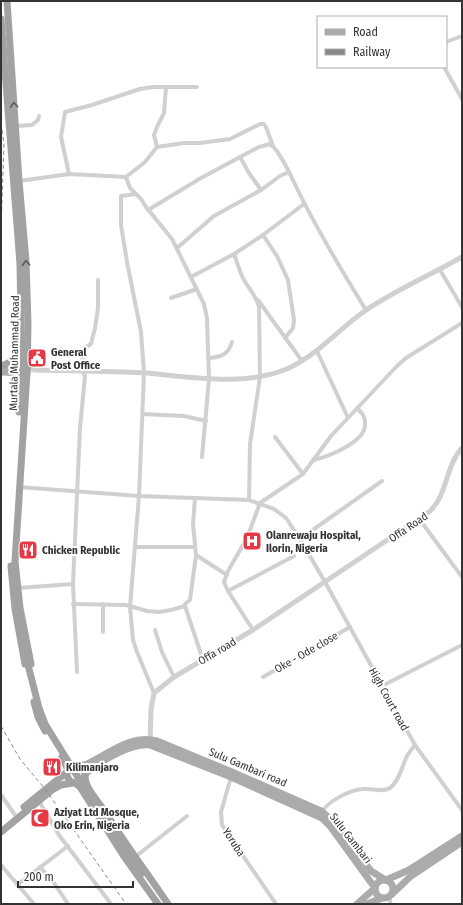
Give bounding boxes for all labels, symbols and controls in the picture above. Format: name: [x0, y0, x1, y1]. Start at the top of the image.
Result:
legend: [317, 16, 447, 68]
text: Road: [353, 25, 378, 39]
text: Railway: [353, 45, 391, 59]
one-way arrow: [10, 102, 19, 108]
one-way arrow: [22, 260, 30, 266]
street label: Murtala Muhammad Road: [7, 295, 22, 411]
place label: General Post Office: [51, 346, 101, 372]
public building icon: General Post Office: [26, 347, 48, 369]
street label: Offa Road: [386, 510, 430, 545]
place label: Olanrewaju Hospital, Ilorin, Nigeria: [266, 529, 361, 555]
hospital icon: Olanrewaju Hospital, Ilorin, Nigeria: [241, 530, 263, 552]
restaurant icon: Chicken Republic: [17, 539, 39, 561]
place label: Chicken Republic: [42, 544, 120, 557]
street label: Oke - Ode close: [272, 629, 340, 676]
street label: Offa road: [196, 635, 239, 668]
street label: High Court road: [366, 665, 411, 733]
street label: Sulu Gambari road: [207, 745, 289, 790]
restaurant icon: Kilimanjaro: [41, 756, 63, 778]
place label: Kilimanjaro: [66, 761, 119, 774]
place label: Aziyat Ltd Mosque, Oko Erin, Nigeria: [53, 806, 140, 832]
mosque icon: Aziyat Ltd Mosque, Oko Erin, Nigeria: [29, 807, 51, 829]
street label: Sulu Gambari: [327, 811, 374, 866]
street label: Yoruba: [220, 826, 248, 859]
scale bar: [18, 863, 133, 889]
text: 200 m: [24, 870, 54, 884]

